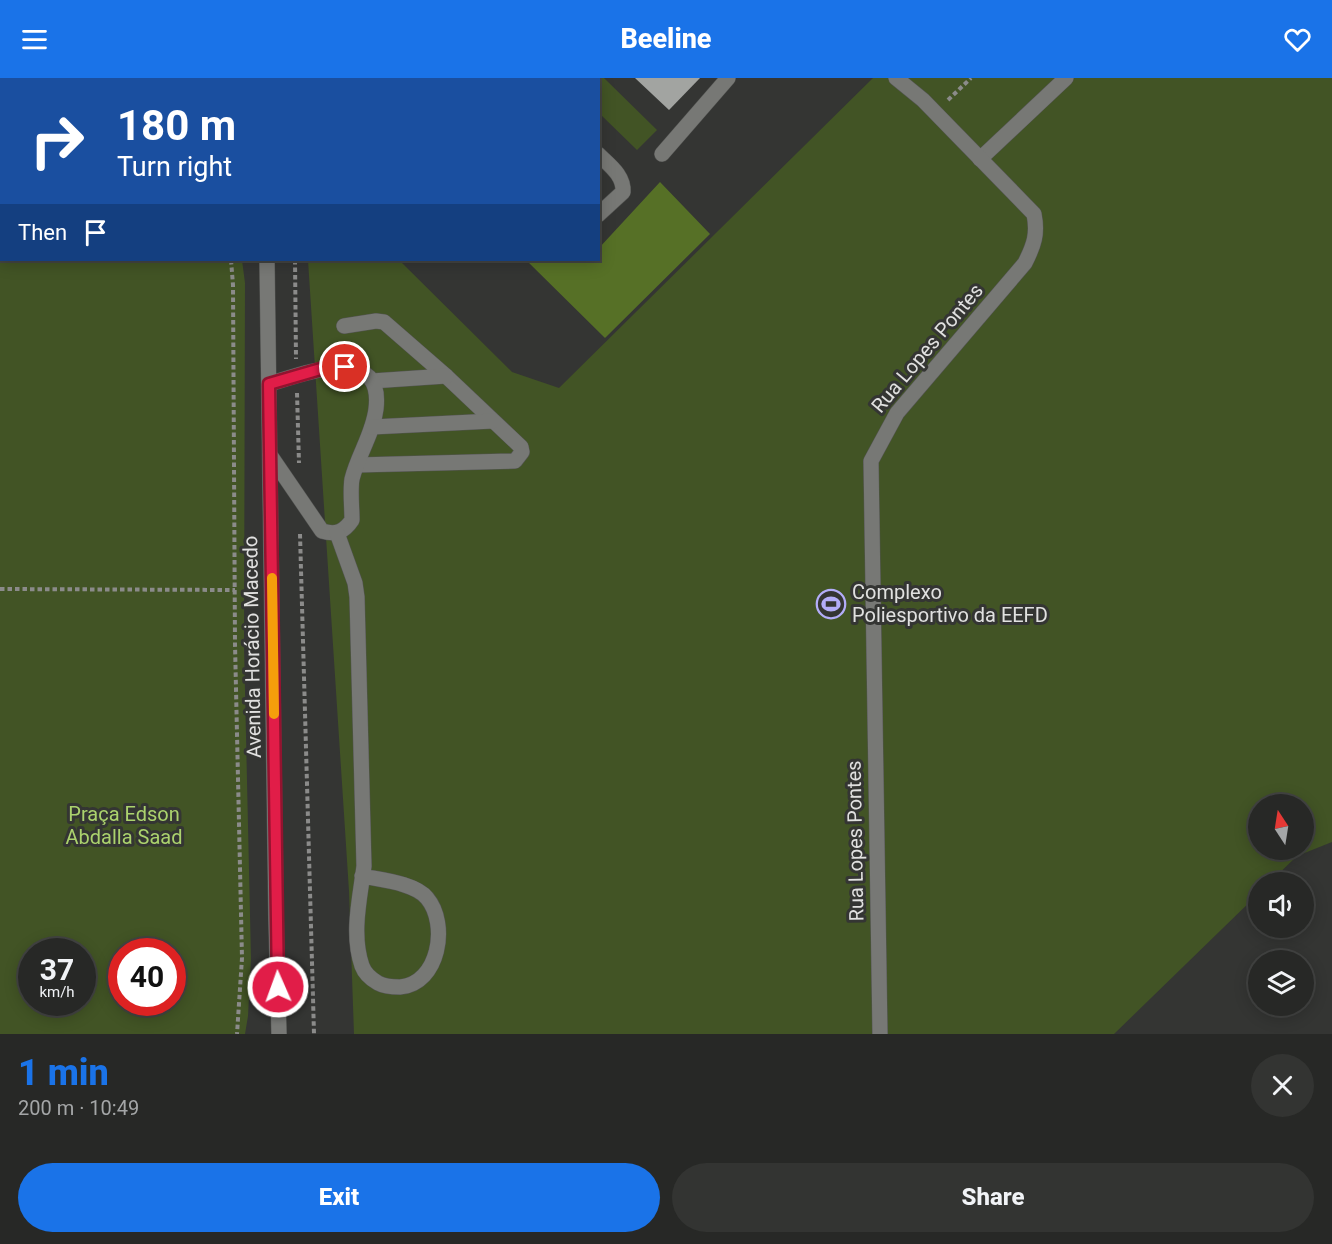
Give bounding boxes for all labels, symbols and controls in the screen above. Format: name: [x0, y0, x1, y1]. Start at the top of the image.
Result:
icon: menu: [18, 23, 51, 56]
text: Beeline: [620, 23, 712, 55]
icon: heart: [1281, 23, 1314, 56]
text: 180 m: [117, 101, 236, 150]
icon: right: [18, 102, 96, 180]
text: Turn right: [117, 151, 232, 183]
icon: arrive: [79, 216, 112, 249]
text: Then: [18, 220, 67, 245]
street label: Rua Lopes Pontes: [866, 279, 988, 417]
pin: [319, 341, 370, 392]
icon: arrive: [328, 350, 361, 383]
street label: Avenida Horácio Macedo: [238, 536, 266, 758]
place label: Complexo Poliesportivo da EEFD: [852, 580, 1048, 627]
sports icon: Complexo Poliesportivo da EEFD: [815, 588, 847, 620]
street label: Rua Lopes Pontes: [842, 760, 868, 922]
north arrow: [1248, 794, 1314, 860]
map controls: [1248, 794, 1314, 1016]
park label: Praça Edson Abdalla Saad: [66, 802, 182, 849]
button: sound: [1248, 872, 1314, 938]
speed limit sign: 40: [108, 938, 186, 1016]
button: layers: [1248, 950, 1314, 1016]
text: 37: [40, 952, 74, 987]
position arrow: [246, 955, 310, 1019]
text: km/h: [39, 983, 75, 1001]
text: 1 min: [18, 1052, 109, 1094]
button: close: [1251, 1054, 1314, 1117]
text: 200 m · 10:49: [18, 1096, 139, 1120]
button: Exit: [18, 1163, 660, 1232]
button: Share: [672, 1163, 1314, 1232]

